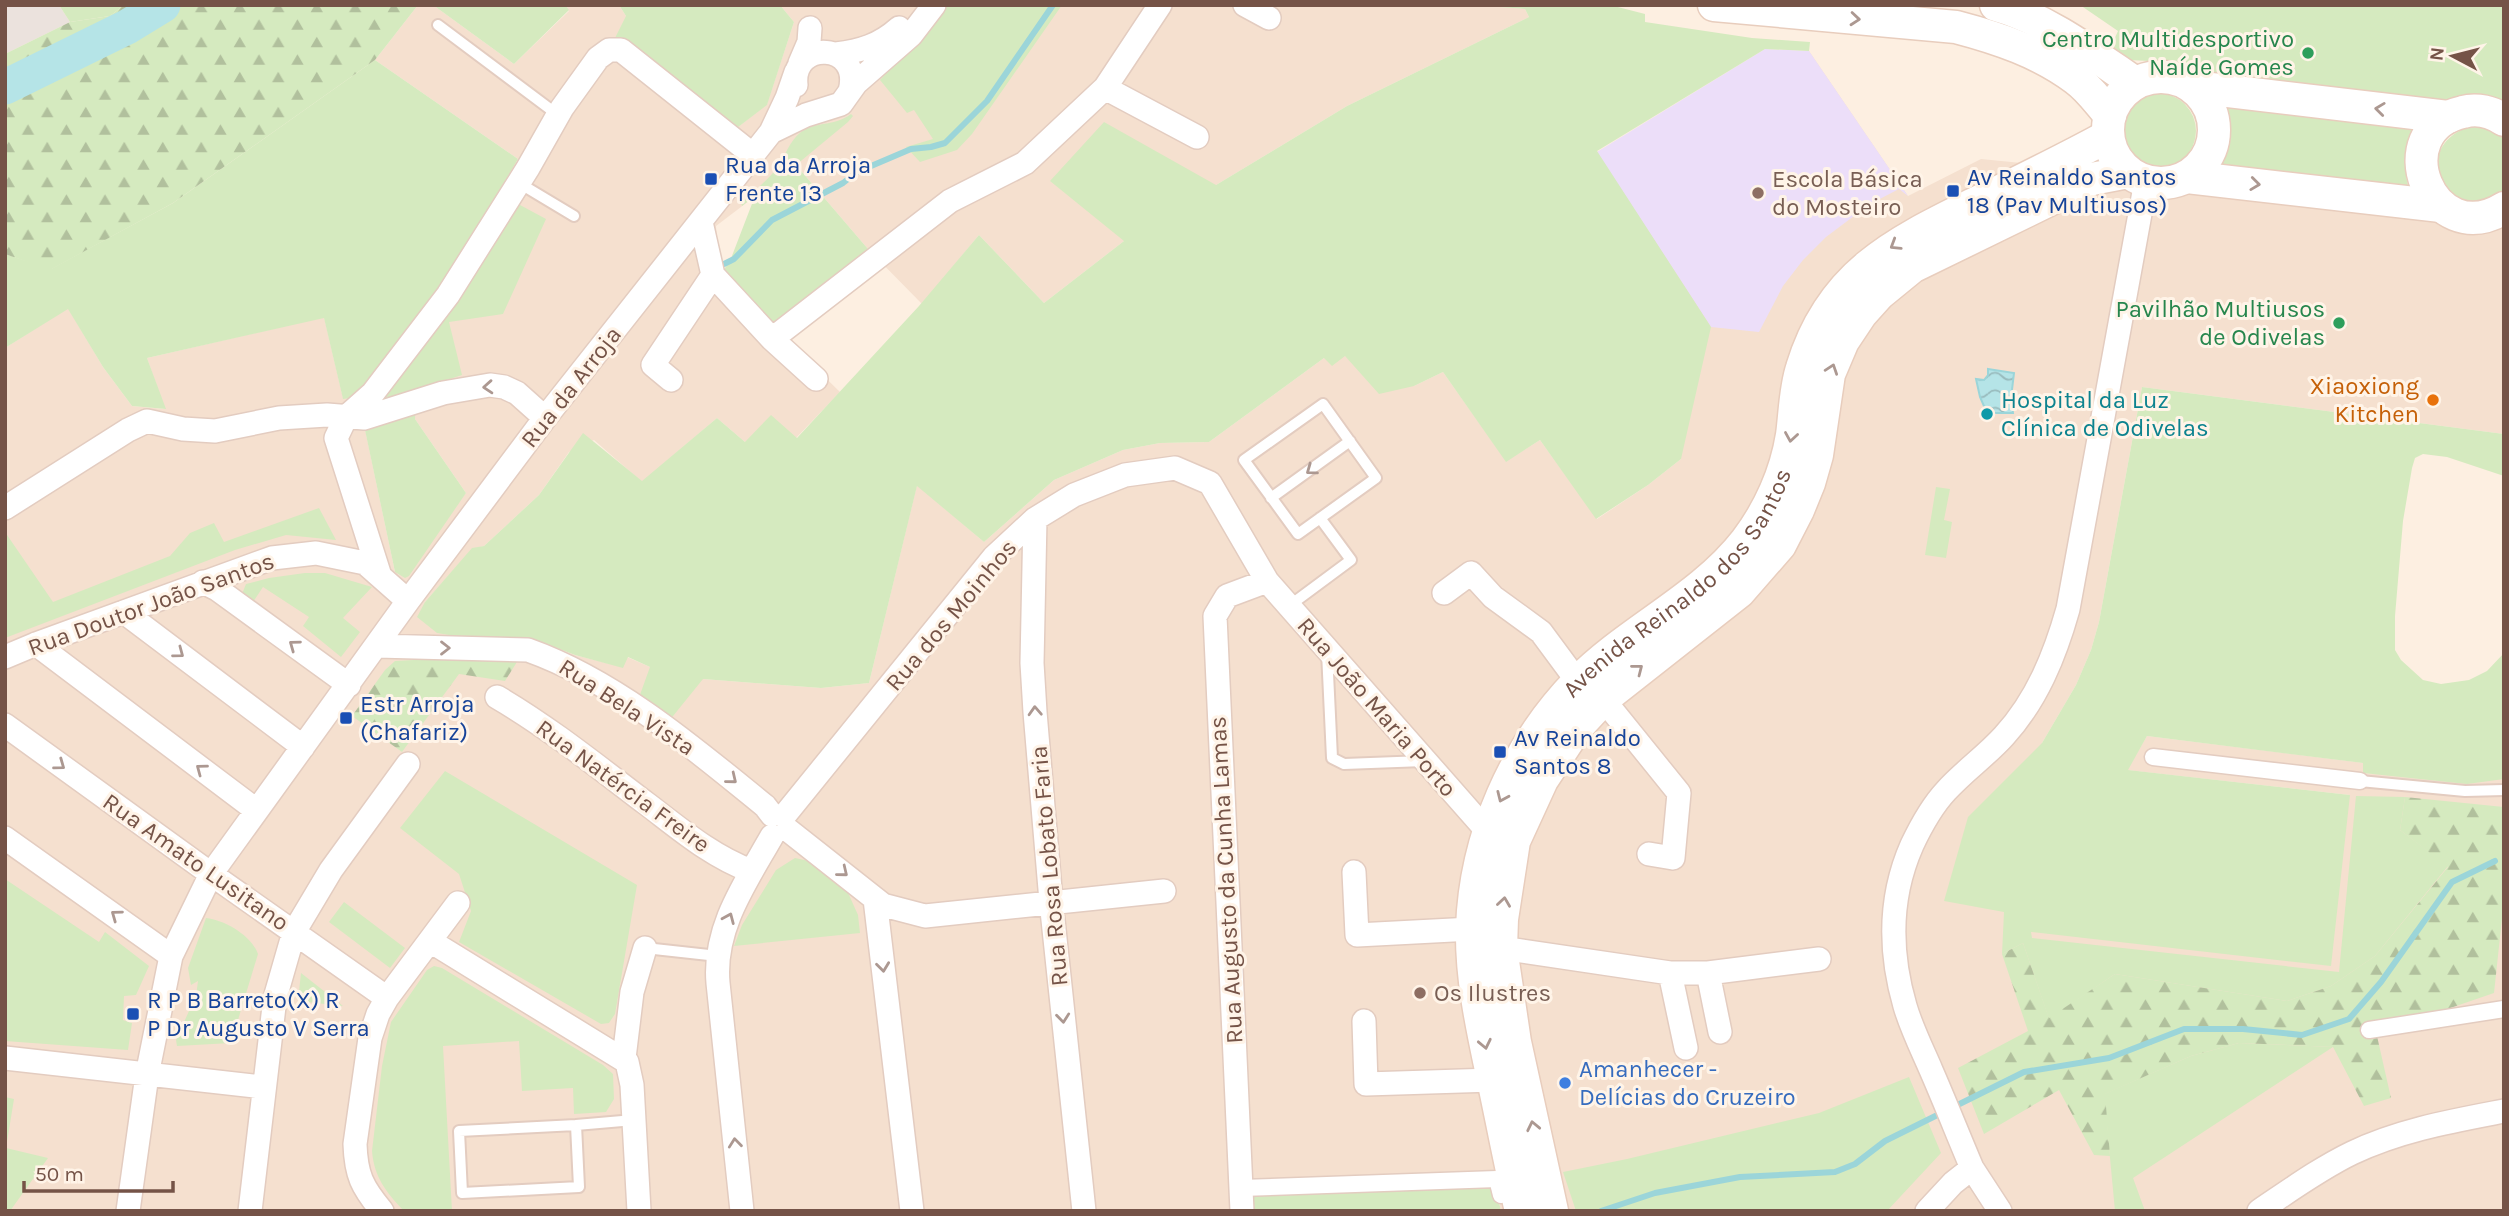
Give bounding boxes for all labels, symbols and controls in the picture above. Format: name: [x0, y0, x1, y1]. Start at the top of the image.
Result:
one-way arrow: [1850, 11, 1861, 26]
north arrow: [2418, 21, 2488, 91]
place label: Centro Multidesportivo Naíde Gomes: [2042, 25, 2294, 81]
marker: Centro Multidesportivo Naíde Gomes: [2300, 45, 2316, 61]
text: N: [2425, 46, 2449, 62]
one-way arrow: [2374, 102, 2386, 117]
place label: Rua da Arroja Frente 13: [725, 151, 871, 207]
place label: Av Reinaldo Santos 18 (Pav Multiusos): [1967, 163, 2177, 219]
place label: Escola Básica do Mosteiro: [1772, 165, 1923, 221]
marker: Rua da Arroja Frente 13: [703, 171, 719, 187]
one-way arrow: [2249, 177, 2261, 192]
marker: Av Reinaldo Santos 18 (Pav Multiusos): [1945, 183, 1961, 199]
marker: Escola Básica do Mosteiro: [1750, 185, 1766, 201]
one-way arrow: [1889, 237, 1902, 250]
place label: Pavilhão Multiusos de Odivelas: [2115, 295, 2325, 351]
marker: Pavilhão Multiusos de Odivelas: [2331, 315, 2347, 331]
street label: Rua da Arroja: [515, 321, 627, 453]
one-way arrow: [1824, 364, 1838, 376]
place label: Xiaoxiong Kitchen: [2310, 372, 2419, 428]
one-way arrow: [482, 379, 493, 394]
place label: Hospital da Luz Clínica de Odivelas: [2001, 386, 2209, 442]
marker: Xiaoxiong Kitchen: [2425, 392, 2441, 408]
marker: Hospital da Luz Clínica de Odivelas: [1979, 406, 1995, 422]
one-way arrow: [1784, 431, 1799, 443]
one-way arrow: [1306, 462, 1319, 474]
street label: Avenida Reinaldo dos Santos: [1557, 465, 1797, 703]
street label: Rua dos Moinhos: [880, 534, 1022, 696]
street label: Rua Doutor João Santos: [24, 546, 278, 662]
street label: Rua João Maria Porto: [1291, 612, 1463, 802]
one-way arrow: [440, 640, 451, 656]
one-way arrow: [289, 641, 302, 653]
one-way arrow: [171, 644, 184, 657]
street label: Rua Bela Vista: [554, 653, 700, 761]
one-way arrow: [1631, 665, 1643, 678]
place label: Estr Arroja (Chafariz): [360, 690, 475, 746]
one-way arrow: [1028, 706, 1043, 717]
marker: Estr Arroja (Chafariz): [338, 710, 354, 726]
street label: Rua Natércia Freire: [531, 714, 715, 858]
street label: Rua Augusto da Cunha Lamas: [1203, 716, 1249, 1044]
place label: Av Reinaldo Santos 8: [1514, 724, 1641, 780]
marker: Av Reinaldo Santos 8: [1492, 744, 1508, 760]
street label: Rua Rosa Lobato Faria: [1025, 745, 1073, 987]
one-way arrow: [53, 757, 65, 769]
one-way arrow: [197, 765, 209, 778]
one-way arrow: [724, 770, 736, 783]
street label: Rua Amato Lusitano: [98, 787, 294, 937]
one-way arrow: [1496, 790, 1510, 802]
one-way arrow: [834, 864, 847, 876]
one-way arrow: [1497, 896, 1512, 907]
one-way arrow: [111, 911, 124, 924]
one-way arrow: [721, 913, 735, 925]
one-way arrow: [876, 961, 891, 972]
place label: Os Ilustres: [1434, 979, 1551, 1007]
marker: Os Ilustres: [1412, 985, 1428, 1001]
place label: R P B Barreto(X) R P Dr Augusto V Serra: [147, 986, 370, 1042]
marker: R P B Barreto(X) R P Dr Augusto V Serra: [125, 1006, 141, 1022]
one-way arrow: [1055, 1013, 1070, 1024]
one-way arrow: [1477, 1038, 1492, 1050]
place label: Amanhecer - Delícias do Cruzeiro: [1579, 1055, 1796, 1111]
marker: Amanhecer - Delícias do Cruzeiro: [1557, 1075, 1573, 1091]
one-way arrow: [1527, 1120, 1541, 1132]
one-way arrow: [728, 1137, 743, 1148]
scale bar: [24, 1150, 173, 1194]
text: 50 m: [35, 1162, 84, 1186]

